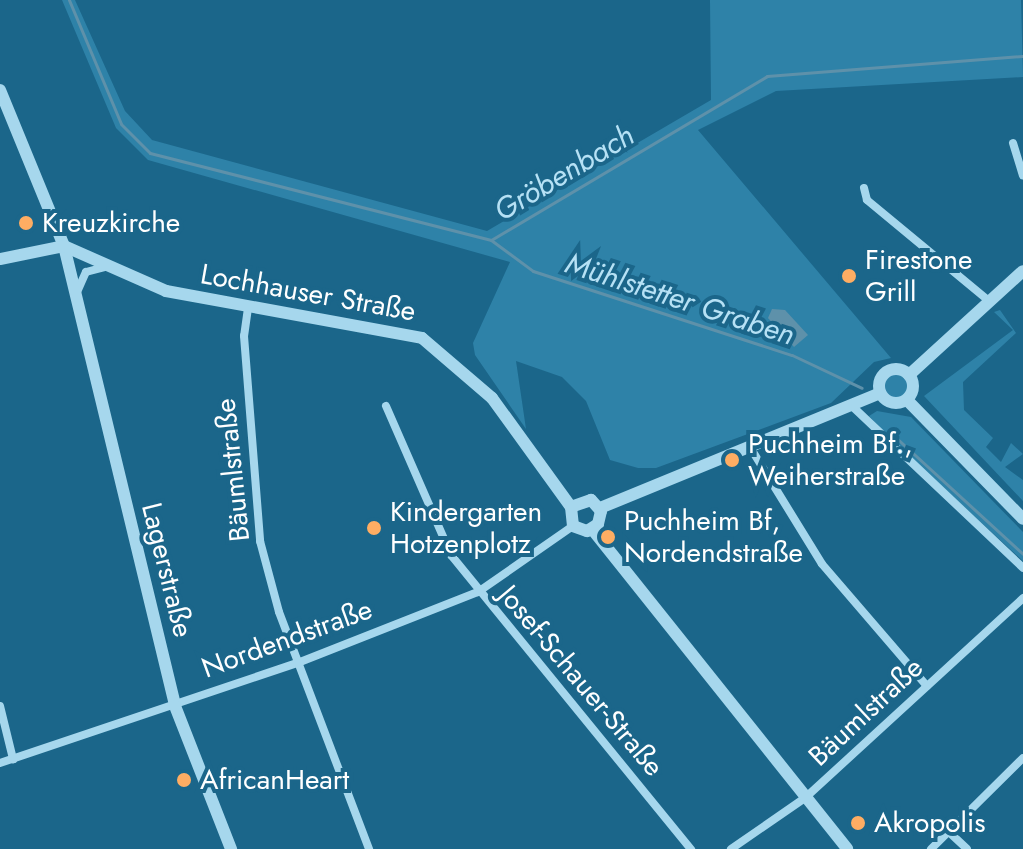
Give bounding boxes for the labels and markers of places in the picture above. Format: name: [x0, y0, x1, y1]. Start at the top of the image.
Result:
place label: Kreuzkirche: [42, 206, 180, 240]
marker: Kreuzkirche: [17, 214, 35, 232]
place label: Firestone Grill: [865, 243, 972, 309]
marker: Firestone Grill: [840, 267, 858, 285]
place label: Puchheim Bf., Weiherstraße: [748, 427, 913, 493]
marker: Puchheim Bf., Weiherstraße: [723, 451, 741, 469]
place label: Kindergarten Hotzenplotz: [390, 495, 542, 561]
place label: Puchheim Bf, Nordendstraße: [624, 504, 803, 570]
marker: Kindergarten Hotzenplotz: [365, 519, 383, 537]
marker: Puchheim Bf, Nordendstraße: [599, 528, 617, 546]
place label: AfricanHeart: [200, 763, 349, 797]
marker: AfricanHeart: [175, 771, 193, 789]
place label: Akropolis: [874, 806, 986, 840]
marker: Akropolis: [849, 814, 867, 832]

